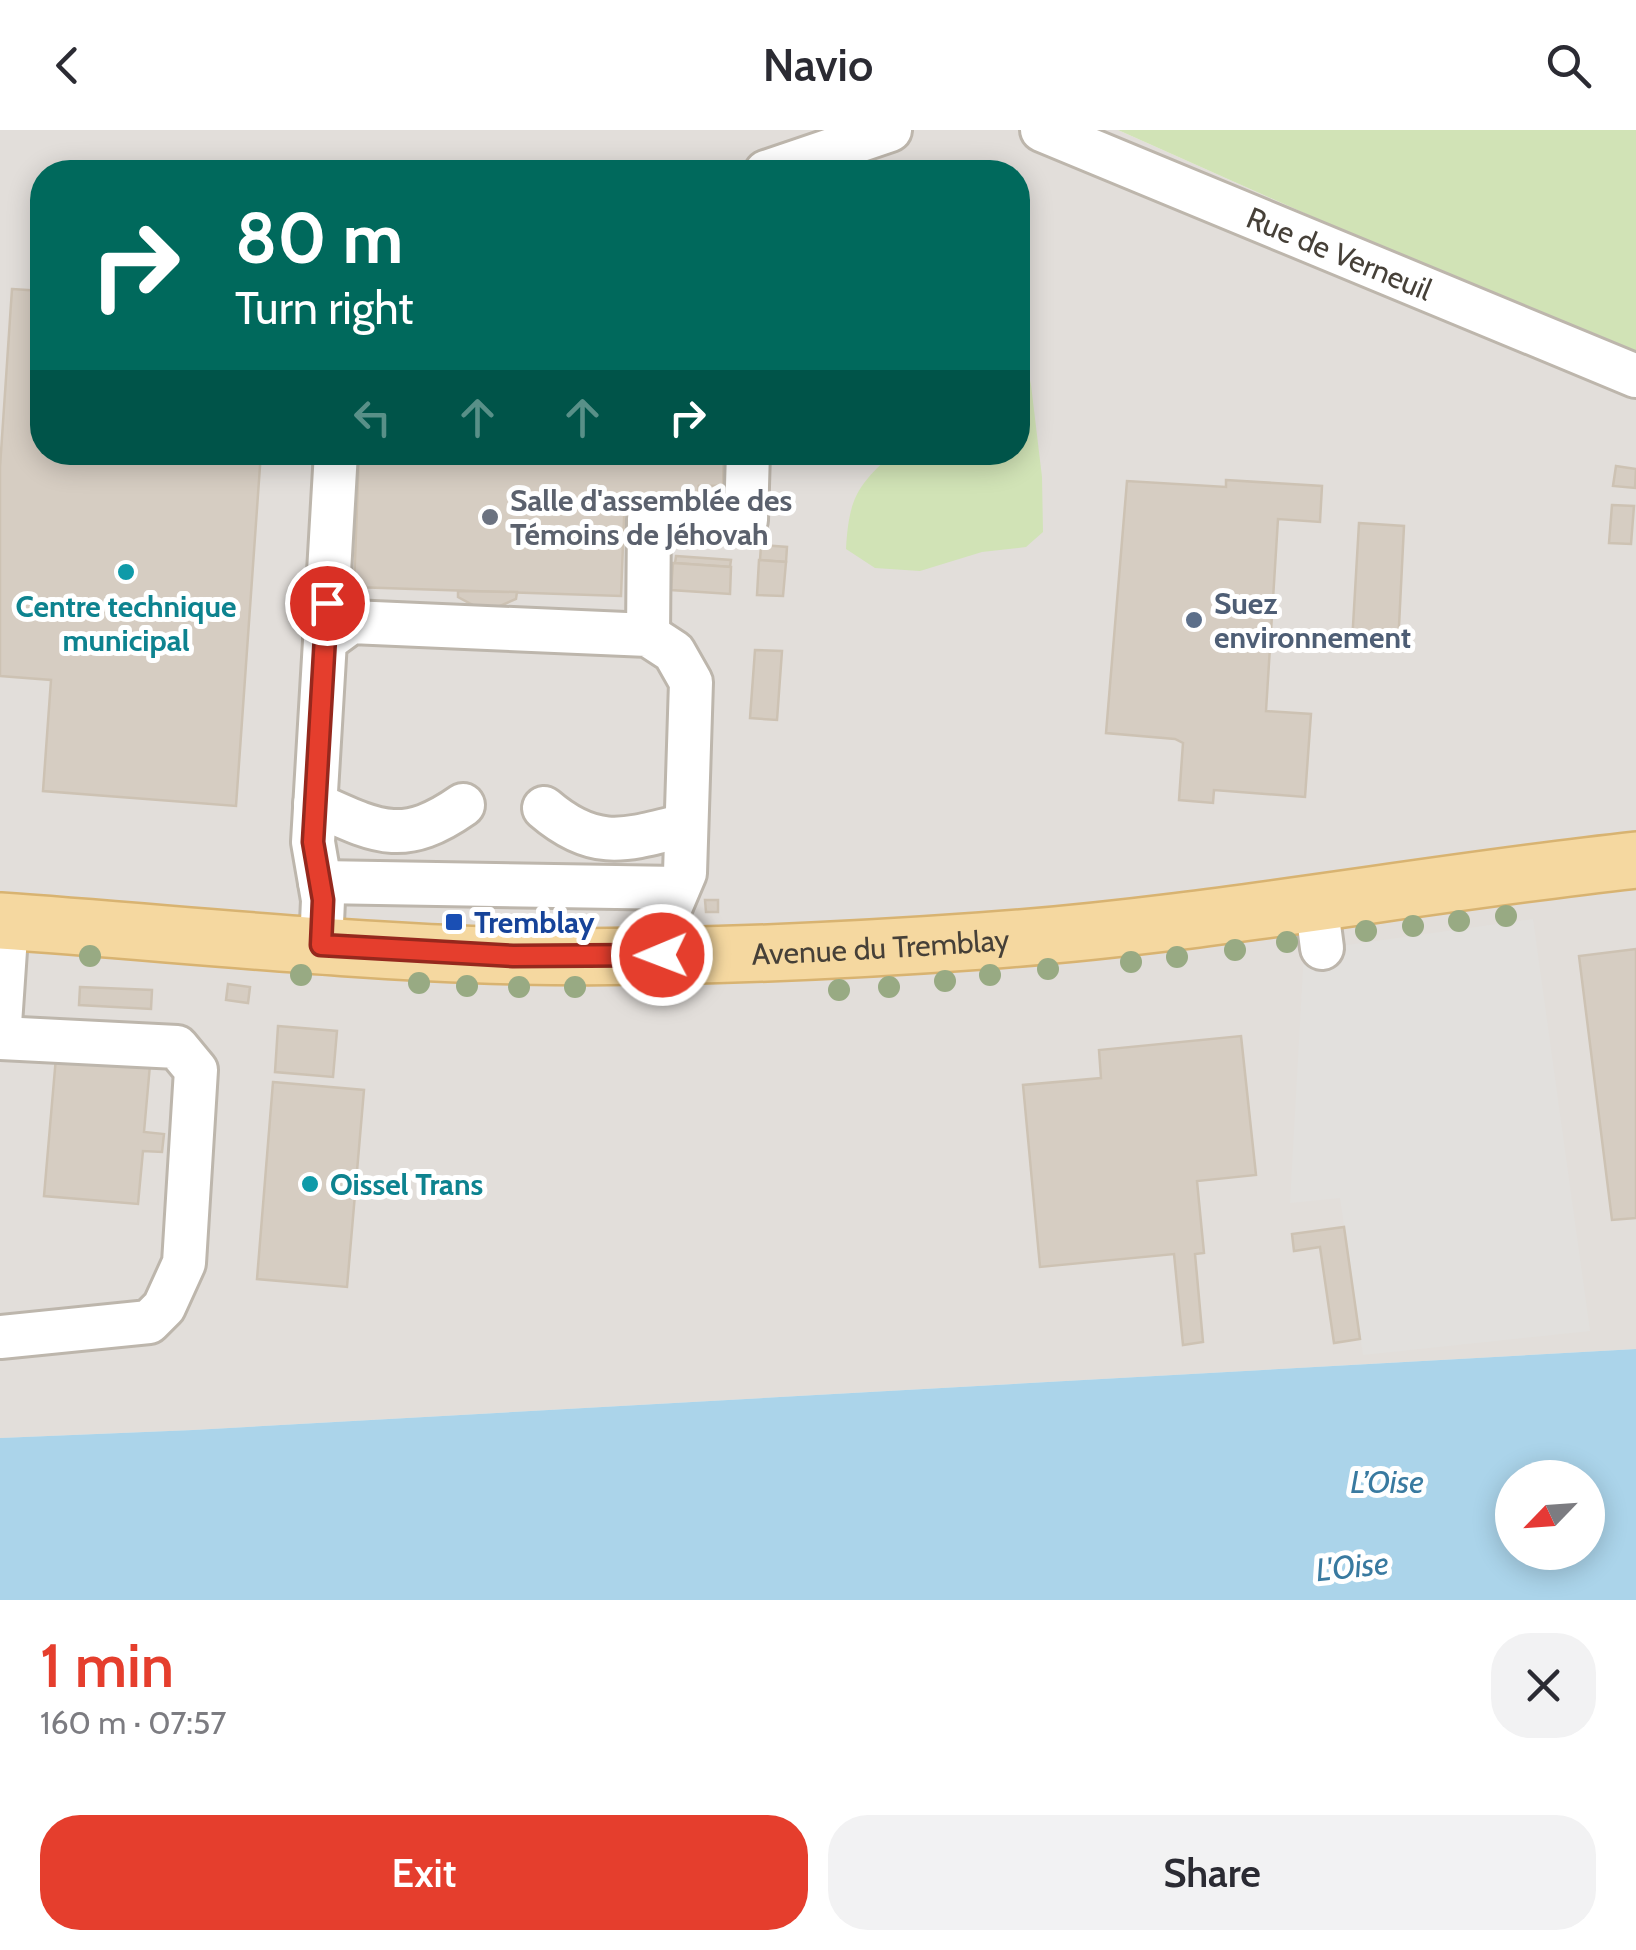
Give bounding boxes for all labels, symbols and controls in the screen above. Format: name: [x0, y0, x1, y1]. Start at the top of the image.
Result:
icon: back: [40, 38, 95, 93]
text: Navio: [763, 38, 873, 92]
icon: search: [1541, 38, 1596, 93]
text: 80 m: [235, 195, 403, 281]
street label: Rue de Verneuil: [1241, 198, 1438, 308]
icon: right: [70, 200, 200, 330]
text: Turn right: [235, 281, 414, 335]
icon: left: [345, 390, 400, 445]
icon: ahead: [450, 390, 505, 445]
icon: ahead: [555, 390, 610, 445]
icon: right: [660, 390, 715, 445]
place label: Salle d'assemblée des Témoins de Jéhovah: [510, 482, 792, 553]
marker: Salle d'assemblée des Témoins de Jéhovah: [479, 506, 501, 528]
marker: Centre technique municipal: [115, 561, 137, 583]
pin: [285, 561, 370, 646]
icon: arrive: [300, 576, 355, 631]
place label: Suez environnement: [1214, 585, 1411, 656]
place label: Centre technique municipal: [16, 588, 236, 659]
marker: Suez environnement: [1183, 609, 1205, 631]
position arrow: [610, 903, 714, 1007]
place label: Tremblay: [474, 904, 596, 941]
marker: Tremblay: [443, 911, 465, 933]
street label: Avenue du Tremblay: [751, 920, 1011, 972]
place label: Oissel Trans: [330, 1166, 483, 1203]
marker: Oissel Trans: [299, 1173, 321, 1195]
north arrow: [1495, 1460, 1605, 1570]
map controls: [1495, 1460, 1605, 1570]
water label: L’Oise: [1350, 1462, 1424, 1501]
water label: L'Oise: [1314, 1543, 1390, 1589]
text: 1 min: [40, 1629, 174, 1702]
button: close: [1491, 1633, 1596, 1738]
text: 160 m · 07:57: [40, 1703, 226, 1742]
button: Exit: [40, 1815, 808, 1930]
button: Share: [828, 1815, 1596, 1930]

